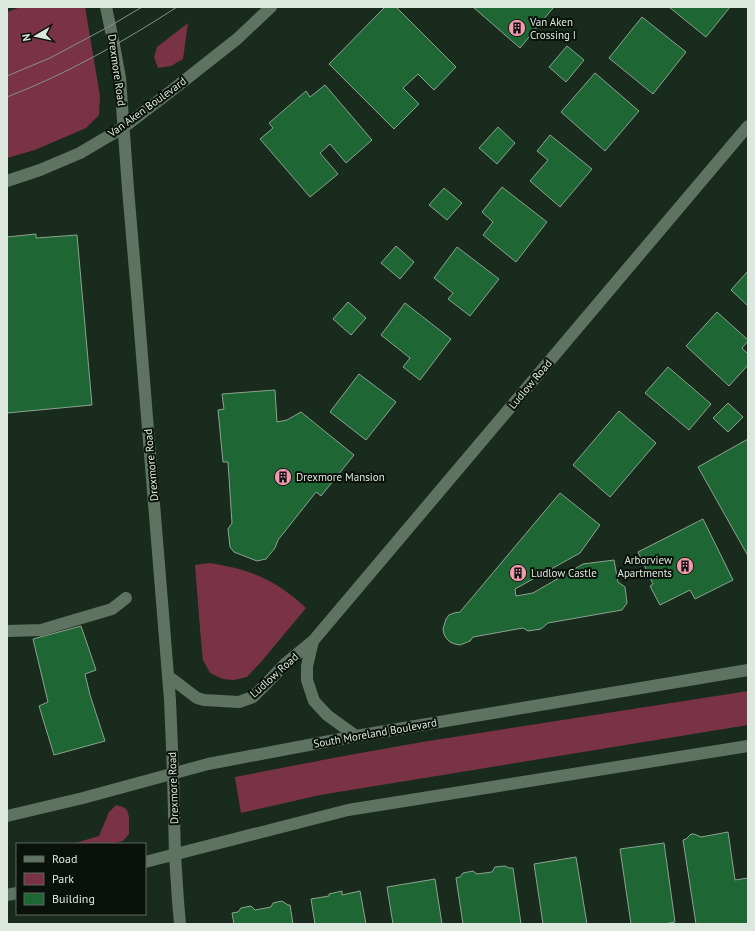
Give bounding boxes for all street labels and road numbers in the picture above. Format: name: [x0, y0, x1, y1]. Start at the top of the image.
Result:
street label: Drexmore Road: [105, 33, 129, 107]
street label: Van Aken Boulevard: [104, 74, 189, 141]
street label: Ludlow Road: [505, 356, 555, 412]
street label: Drexmore Road: [141, 428, 161, 502]
street label: Ludlow Road: [247, 650, 301, 700]
street label: South Moreland Boulevard: [312, 715, 438, 751]
street label: Drexmore Road: [165, 752, 181, 824]

